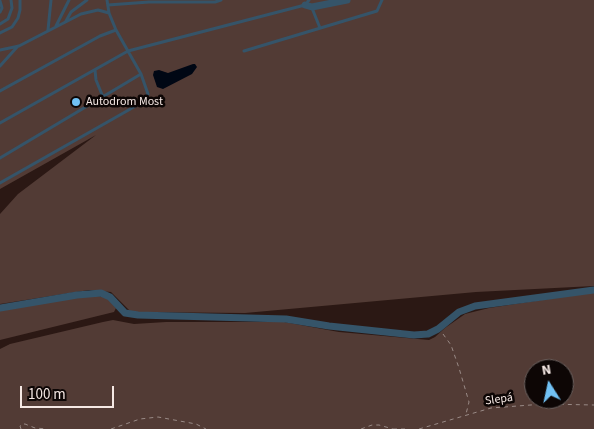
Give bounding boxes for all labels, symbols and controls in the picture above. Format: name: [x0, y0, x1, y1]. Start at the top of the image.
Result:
place label: Autodrom Most: [86, 95, 163, 109]
marker: Autodrom Most: [70, 96, 82, 108]
north arrow: [524, 359, 574, 409]
text: N: [540, 360, 553, 381]
scale bar: [22, 376, 116, 408]
text: 100 m: [28, 384, 66, 405]
street label: Slepá: [484, 391, 514, 409]

